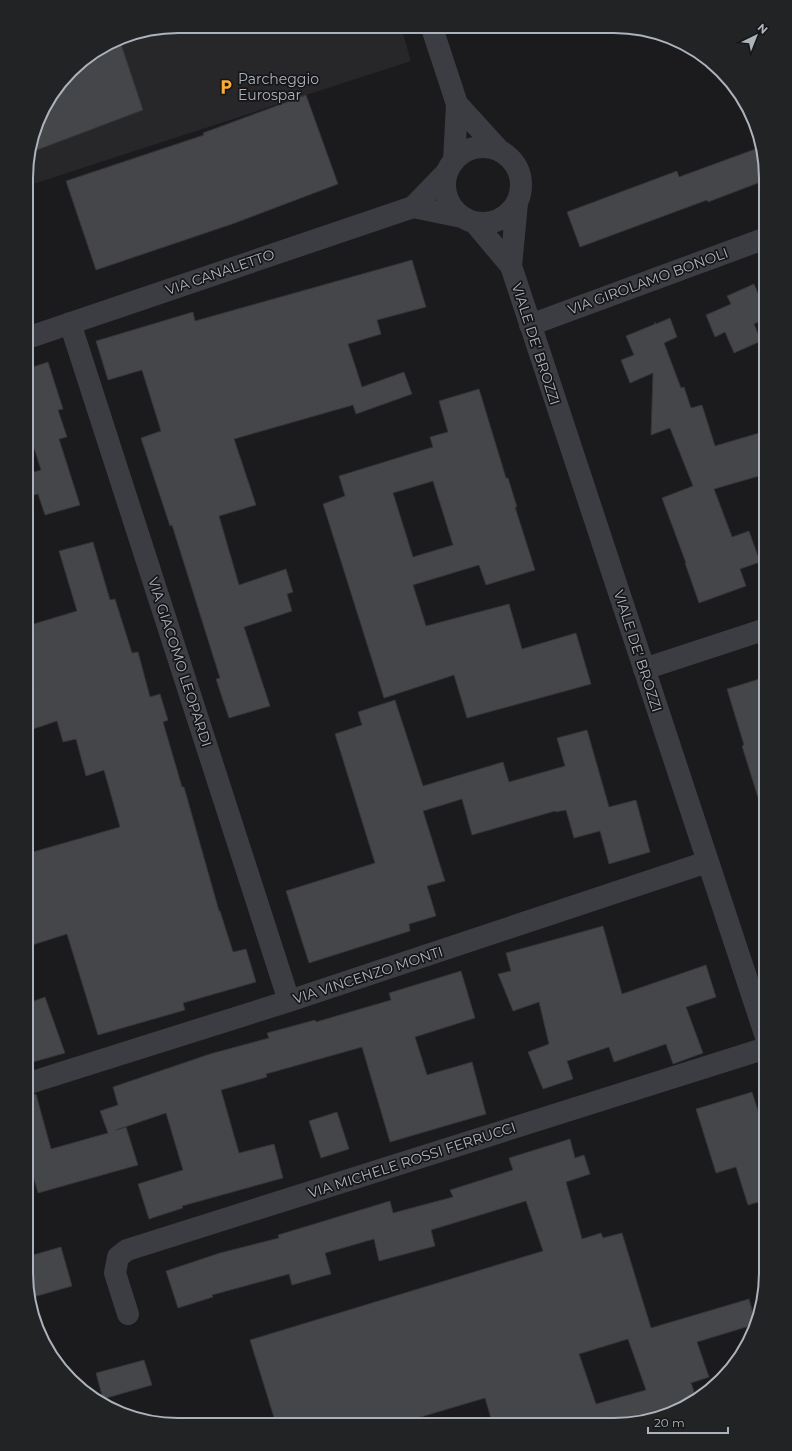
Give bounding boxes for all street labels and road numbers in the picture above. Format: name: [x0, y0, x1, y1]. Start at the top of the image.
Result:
street label: VIA GIROLAMO BONOLI: [565, 244, 731, 318]
street label: VIA CANALETTO: [163, 245, 277, 299]
street label: VIALE DE' BROZZI: [508, 281, 564, 407]
street label: VIA GIACOMO LEOPARDI: [144, 575, 216, 749]
street label: VIALE DE' BROZZI: [610, 588, 666, 714]
street label: VIA VINCENZO MONTI: [291, 942, 445, 1008]
street label: VIA MICHELE ROSSI FERRUCCI: [306, 1118, 518, 1202]

